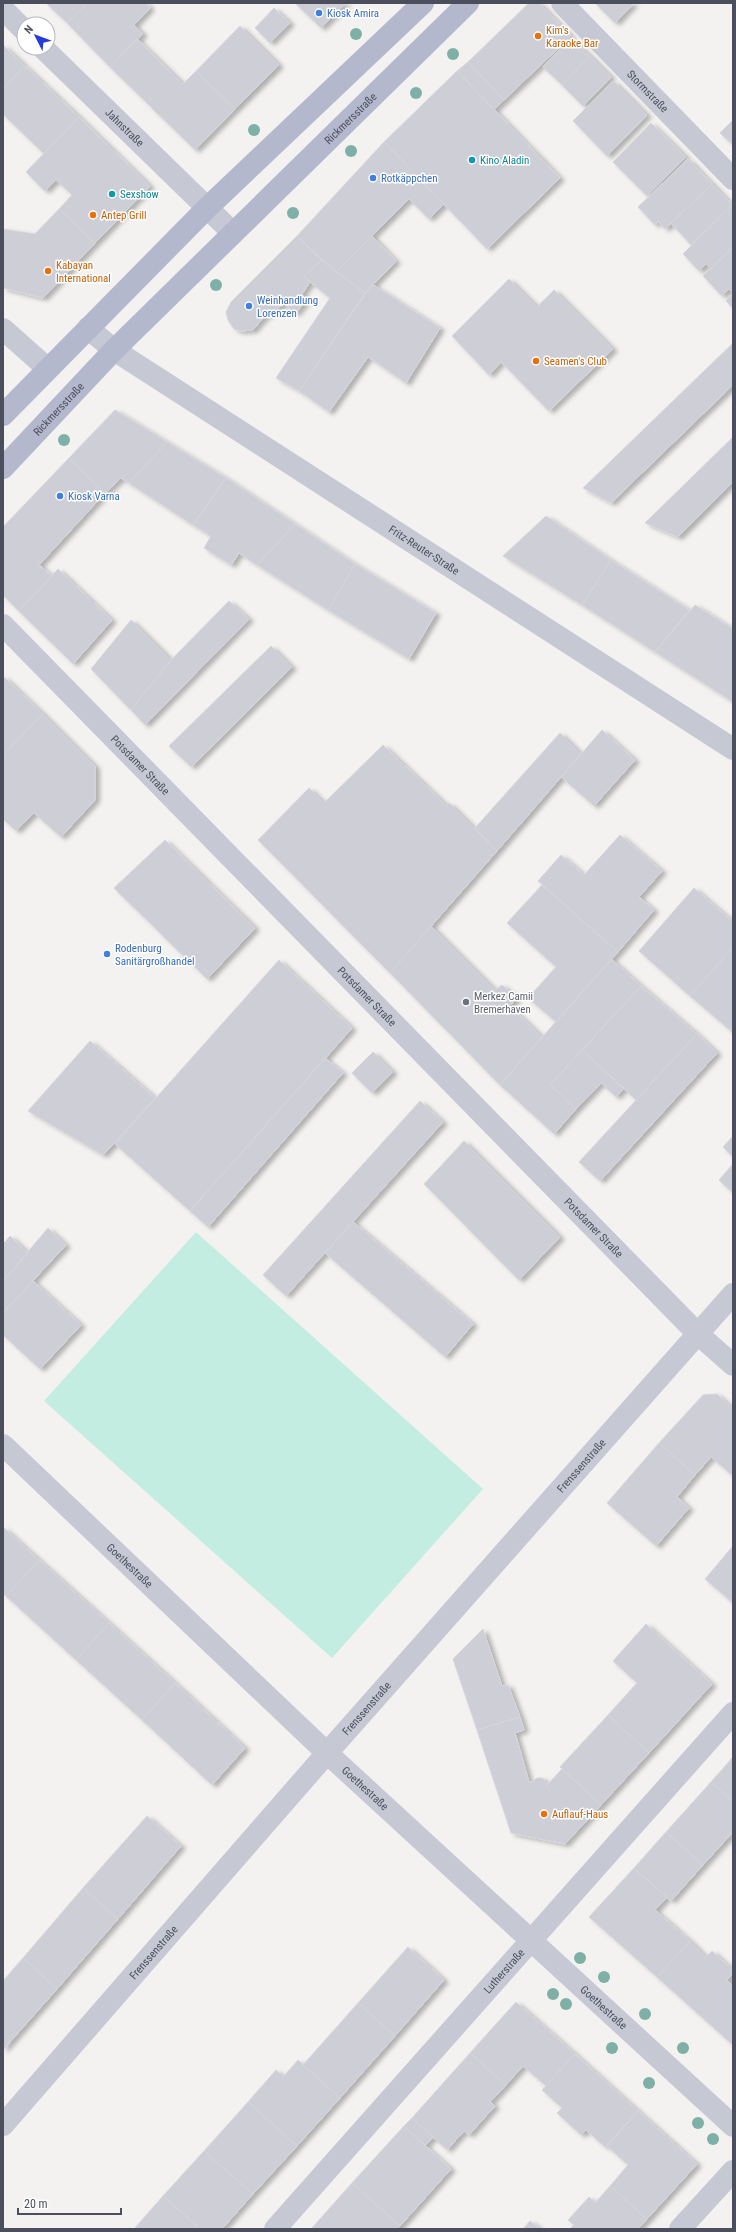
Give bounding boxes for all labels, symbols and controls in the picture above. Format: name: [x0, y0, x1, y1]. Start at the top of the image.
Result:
place label: Kiosk Amira: [327, 7, 379, 20]
marker: Kiosk Amira: [314, 8, 324, 18]
north arrow: [16, 16, 56, 56]
text: N: [22, 23, 36, 37]
place label: Kim's Karaoke Bar: [546, 24, 599, 50]
marker: Kim's Karaoke Bar: [533, 31, 543, 41]
street label: Stormstraße: [624, 67, 671, 115]
street label: Rickmersstraße: [322, 90, 379, 147]
street label: Jahnstraße: [103, 106, 147, 149]
place label: Kino Aladin: [480, 154, 529, 167]
marker: Kino Aladin: [467, 155, 477, 165]
place label: Rotkäppchen: [381, 172, 438, 185]
marker: Rotkäppchen: [368, 173, 378, 183]
place label: Sexshow: [120, 188, 159, 201]
marker: Sexshow: [107, 189, 117, 199]
place label: Antep Grill: [101, 209, 146, 222]
marker: Antep Grill: [88, 210, 98, 220]
place label: Kabayan International: [56, 259, 111, 285]
marker: Kabayan International: [43, 266, 53, 276]
place label: Weinhandlung Lorenzen: [257, 294, 318, 320]
marker: Weinhandlung Lorenzen: [244, 301, 254, 311]
place label: Seamen's Club: [544, 355, 607, 368]
marker: Seamen's Club: [531, 356, 541, 366]
street label: Rickmersstraße: [31, 380, 86, 438]
place label: Kiosk Varna: [68, 490, 120, 503]
marker: Kiosk Varna: [55, 491, 65, 501]
street label: Fritz-Reuter-Straße: [387, 522, 462, 577]
street label: Potsdamer Straße: [108, 732, 172, 797]
place label: Rodenburg Sanitärgroßhandel: [115, 942, 195, 968]
marker: Rodenburg Sanitärgroßhandel: [102, 949, 112, 959]
street label: Potsdamer Straße: [335, 964, 399, 1029]
place label: Merkez Camii Bremerhaven: [474, 990, 533, 1016]
marker: Merkez Camii Bremerhaven: [461, 997, 471, 1007]
street label: Potsdamer Straße: [562, 1195, 626, 1260]
street label: Frenssenstraße: [554, 1436, 608, 1495]
street label: Goethestraße: [104, 1541, 156, 1590]
street label: Frenssenstraße: [339, 1679, 394, 1738]
street label: Goethestraße: [339, 1764, 391, 1813]
place label: Auflauf-Haus: [552, 1808, 608, 1821]
marker: Auflauf-Haus: [539, 1809, 549, 1819]
street label: Frenssenstraße: [126, 1923, 180, 1982]
street label: Lutherstraße: [481, 1946, 527, 1996]
street label: Goethestraße: [578, 1983, 630, 2032]
scale bar: [18, 2190, 121, 2216]
text: 20 m: [24, 2197, 48, 2211]

